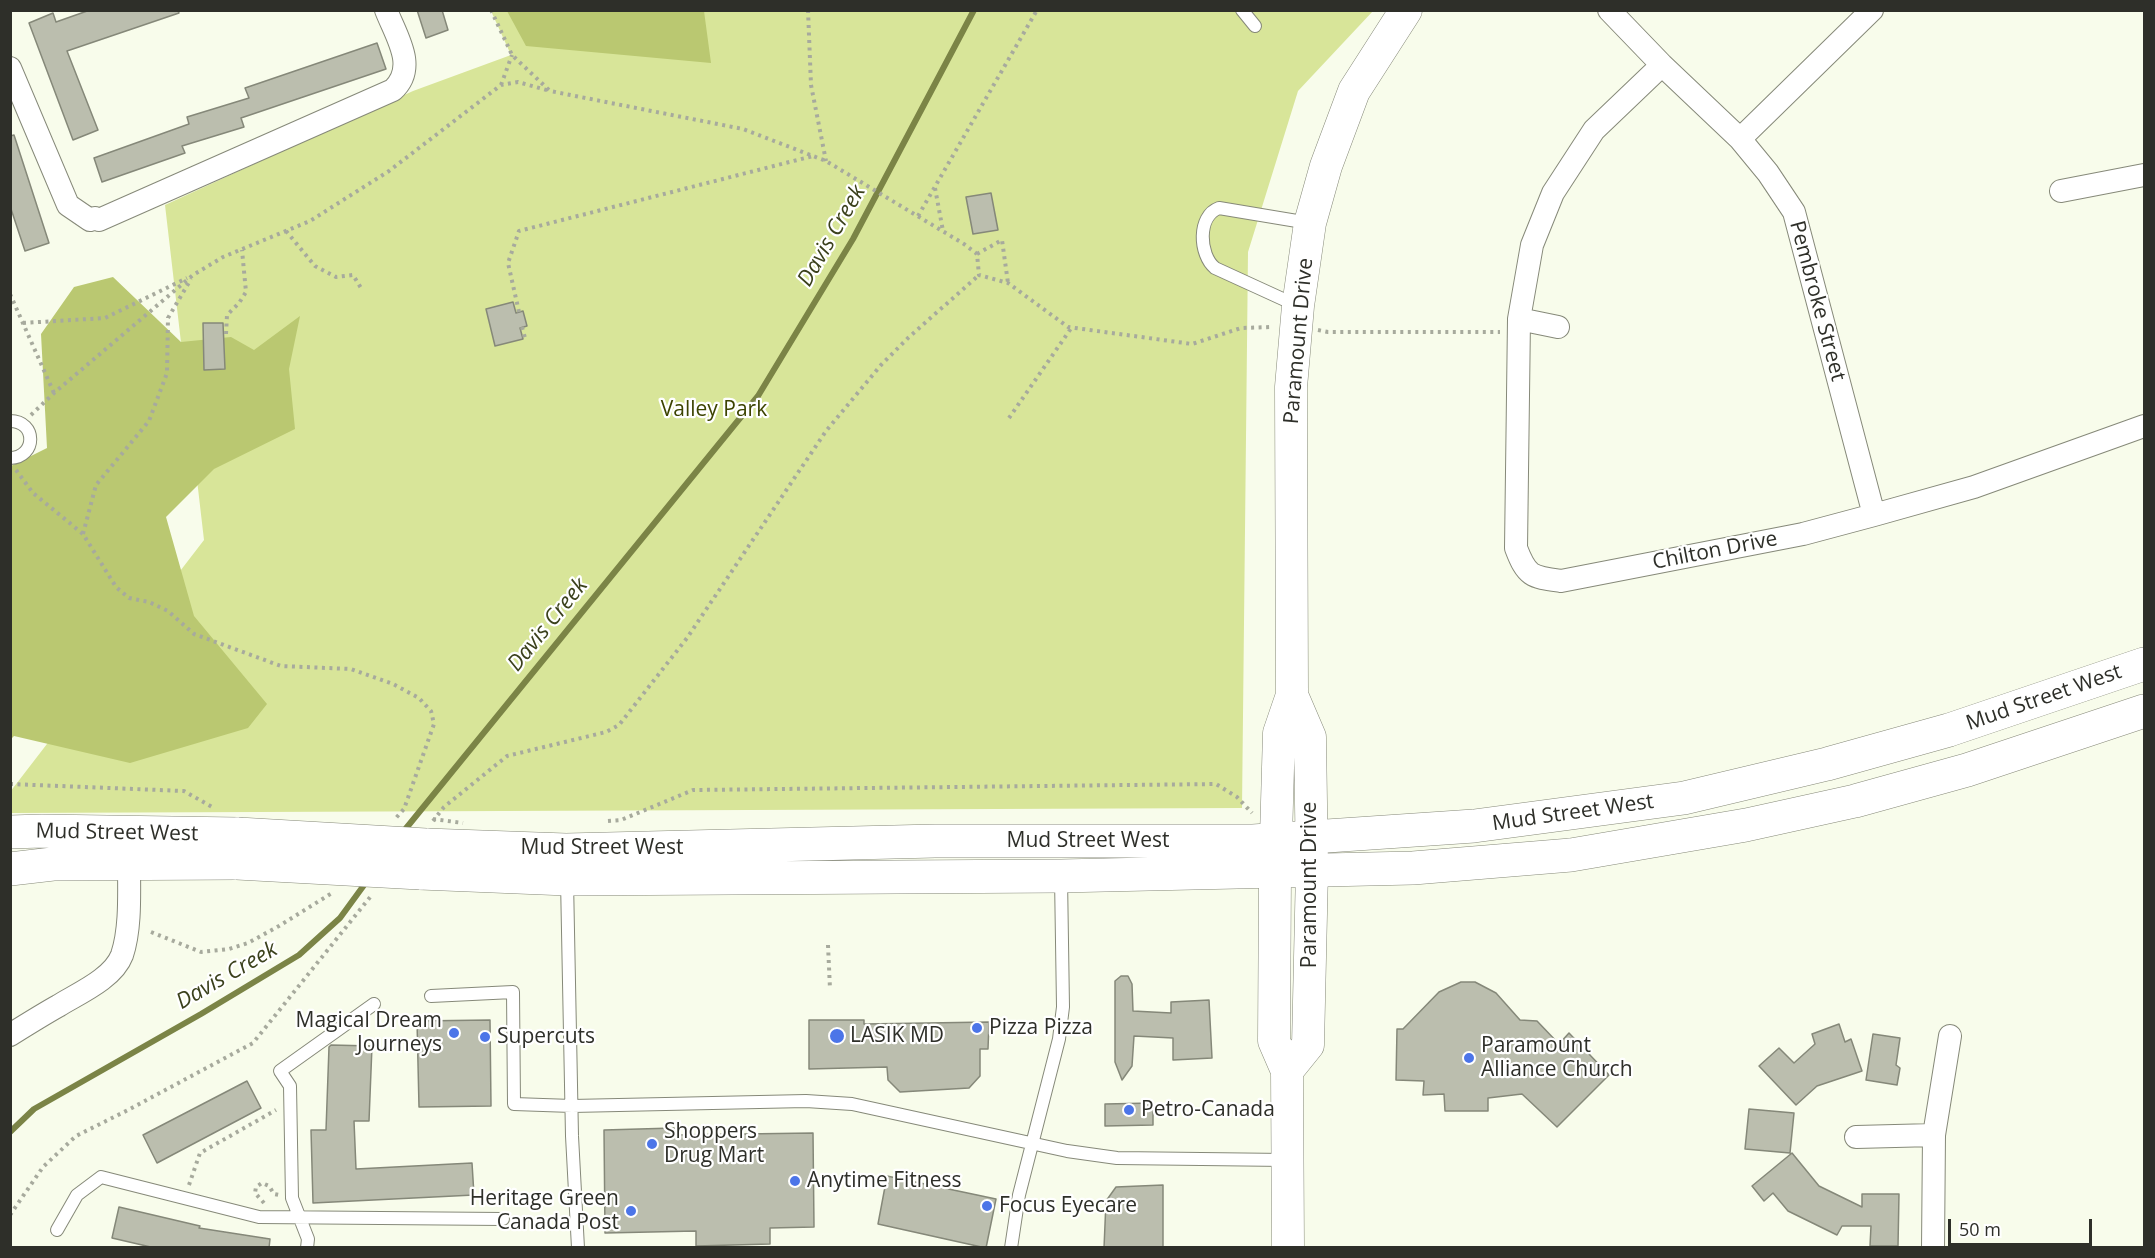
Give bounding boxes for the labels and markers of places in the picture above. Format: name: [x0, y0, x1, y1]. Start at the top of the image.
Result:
place label: Magical Dream Journeys: [296, 1008, 442, 1058]
place label: Pizza Pizza: [989, 1015, 1093, 1041]
marker: Pizza Pizza: [970, 1021, 984, 1035]
place label: LASIK MD: [850, 1023, 944, 1049]
place label: Supercuts: [497, 1024, 595, 1050]
marker: Magical Dream Journeys: [447, 1026, 461, 1040]
marker: LASIK MD: [828, 1027, 846, 1045]
marker: Supercuts: [478, 1030, 492, 1044]
place label: Paramount Alliance Church: [1481, 1033, 1633, 1083]
marker: Paramount Alliance Church: [1462, 1051, 1476, 1065]
place label: Petro-Canada: [1141, 1097, 1275, 1123]
marker: Petro-Canada: [1122, 1103, 1136, 1117]
place label: Shoppers Drug Mart: [664, 1119, 764, 1169]
marker: Shoppers Drug Mart: [645, 1137, 659, 1151]
place label: Anytime Fitness: [807, 1168, 961, 1194]
marker: Anytime Fitness: [788, 1174, 802, 1188]
place label: Heritage Green Canada Post: [470, 1186, 619, 1236]
place label: Focus Eyecare: [999, 1193, 1137, 1219]
marker: Focus Eyecare: [980, 1199, 994, 1213]
marker: Heritage Green Canada Post: [624, 1204, 638, 1218]

